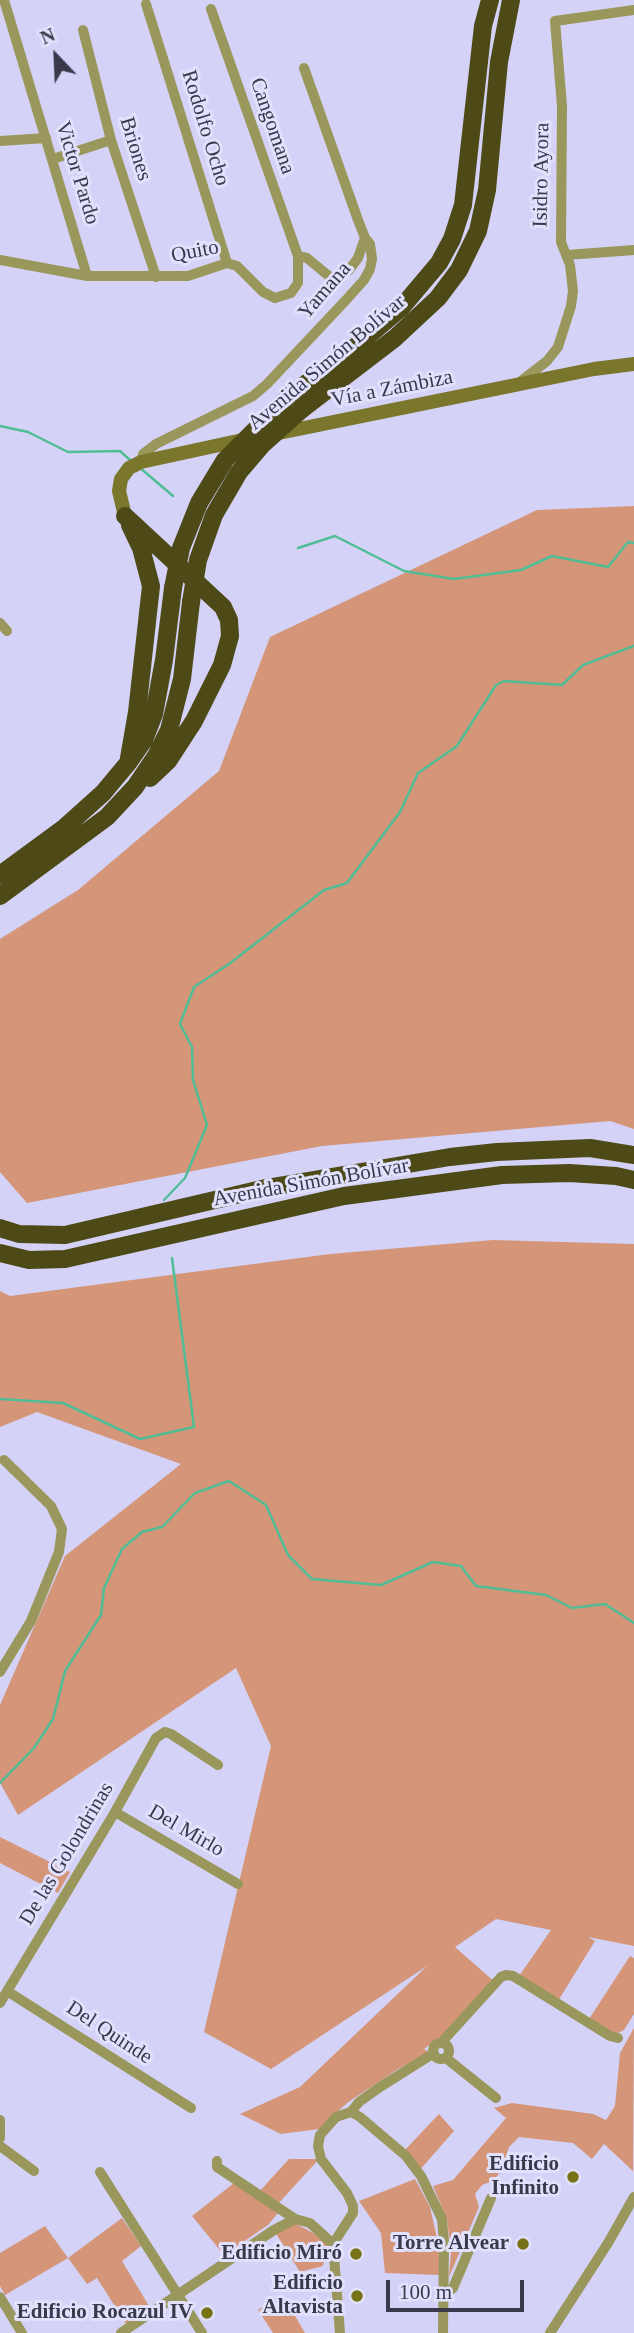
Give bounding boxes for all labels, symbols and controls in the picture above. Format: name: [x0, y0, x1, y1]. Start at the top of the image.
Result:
north arrow: [21, 21, 91, 91]
text: N: [37, 24, 58, 49]
street label: Rodolfo Ocho: [175, 67, 235, 189]
street label: Cangomana: [244, 74, 300, 178]
street label: Briones: [113, 114, 157, 184]
street label: Victor Pardo: [49, 118, 105, 228]
street label: Isidro Ayora: [528, 122, 556, 228]
street label: Quito: [169, 235, 221, 269]
street label: Yamana: [293, 257, 357, 325]
street label: Avenida Simón Bolívar: [243, 290, 411, 436]
street label: Vía a Zámbiza: [329, 365, 455, 413]
street label: Avenida Simón Bolívar: [211, 1153, 411, 1213]
street label: De las Golondrinas: [14, 1778, 120, 1930]
street label: Del Mirlo: [144, 1799, 228, 1863]
street label: Del Quinde: [61, 1996, 157, 2070]
place label: Edificio Infinito: [489, 2152, 559, 2202]
marker: Edificio Infinito: [565, 2169, 581, 2185]
place label: Torre Alvear: [393, 2231, 509, 2257]
marker: Torre Alvear: [515, 2236, 531, 2252]
place label: Edificio Miró: [221, 2241, 342, 2267]
marker: Edificio Miró: [348, 2246, 364, 2262]
scale bar: [389, 2266, 527, 2310]
place label: Edificio Altavista: [263, 2271, 343, 2321]
text: 100 m: [399, 2280, 452, 2304]
marker: Edificio Altavista: [349, 2288, 365, 2304]
place label: Edificio Rocazul IV: [17, 2300, 193, 2326]
marker: Edificio Rocazul IV: [199, 2305, 215, 2321]

